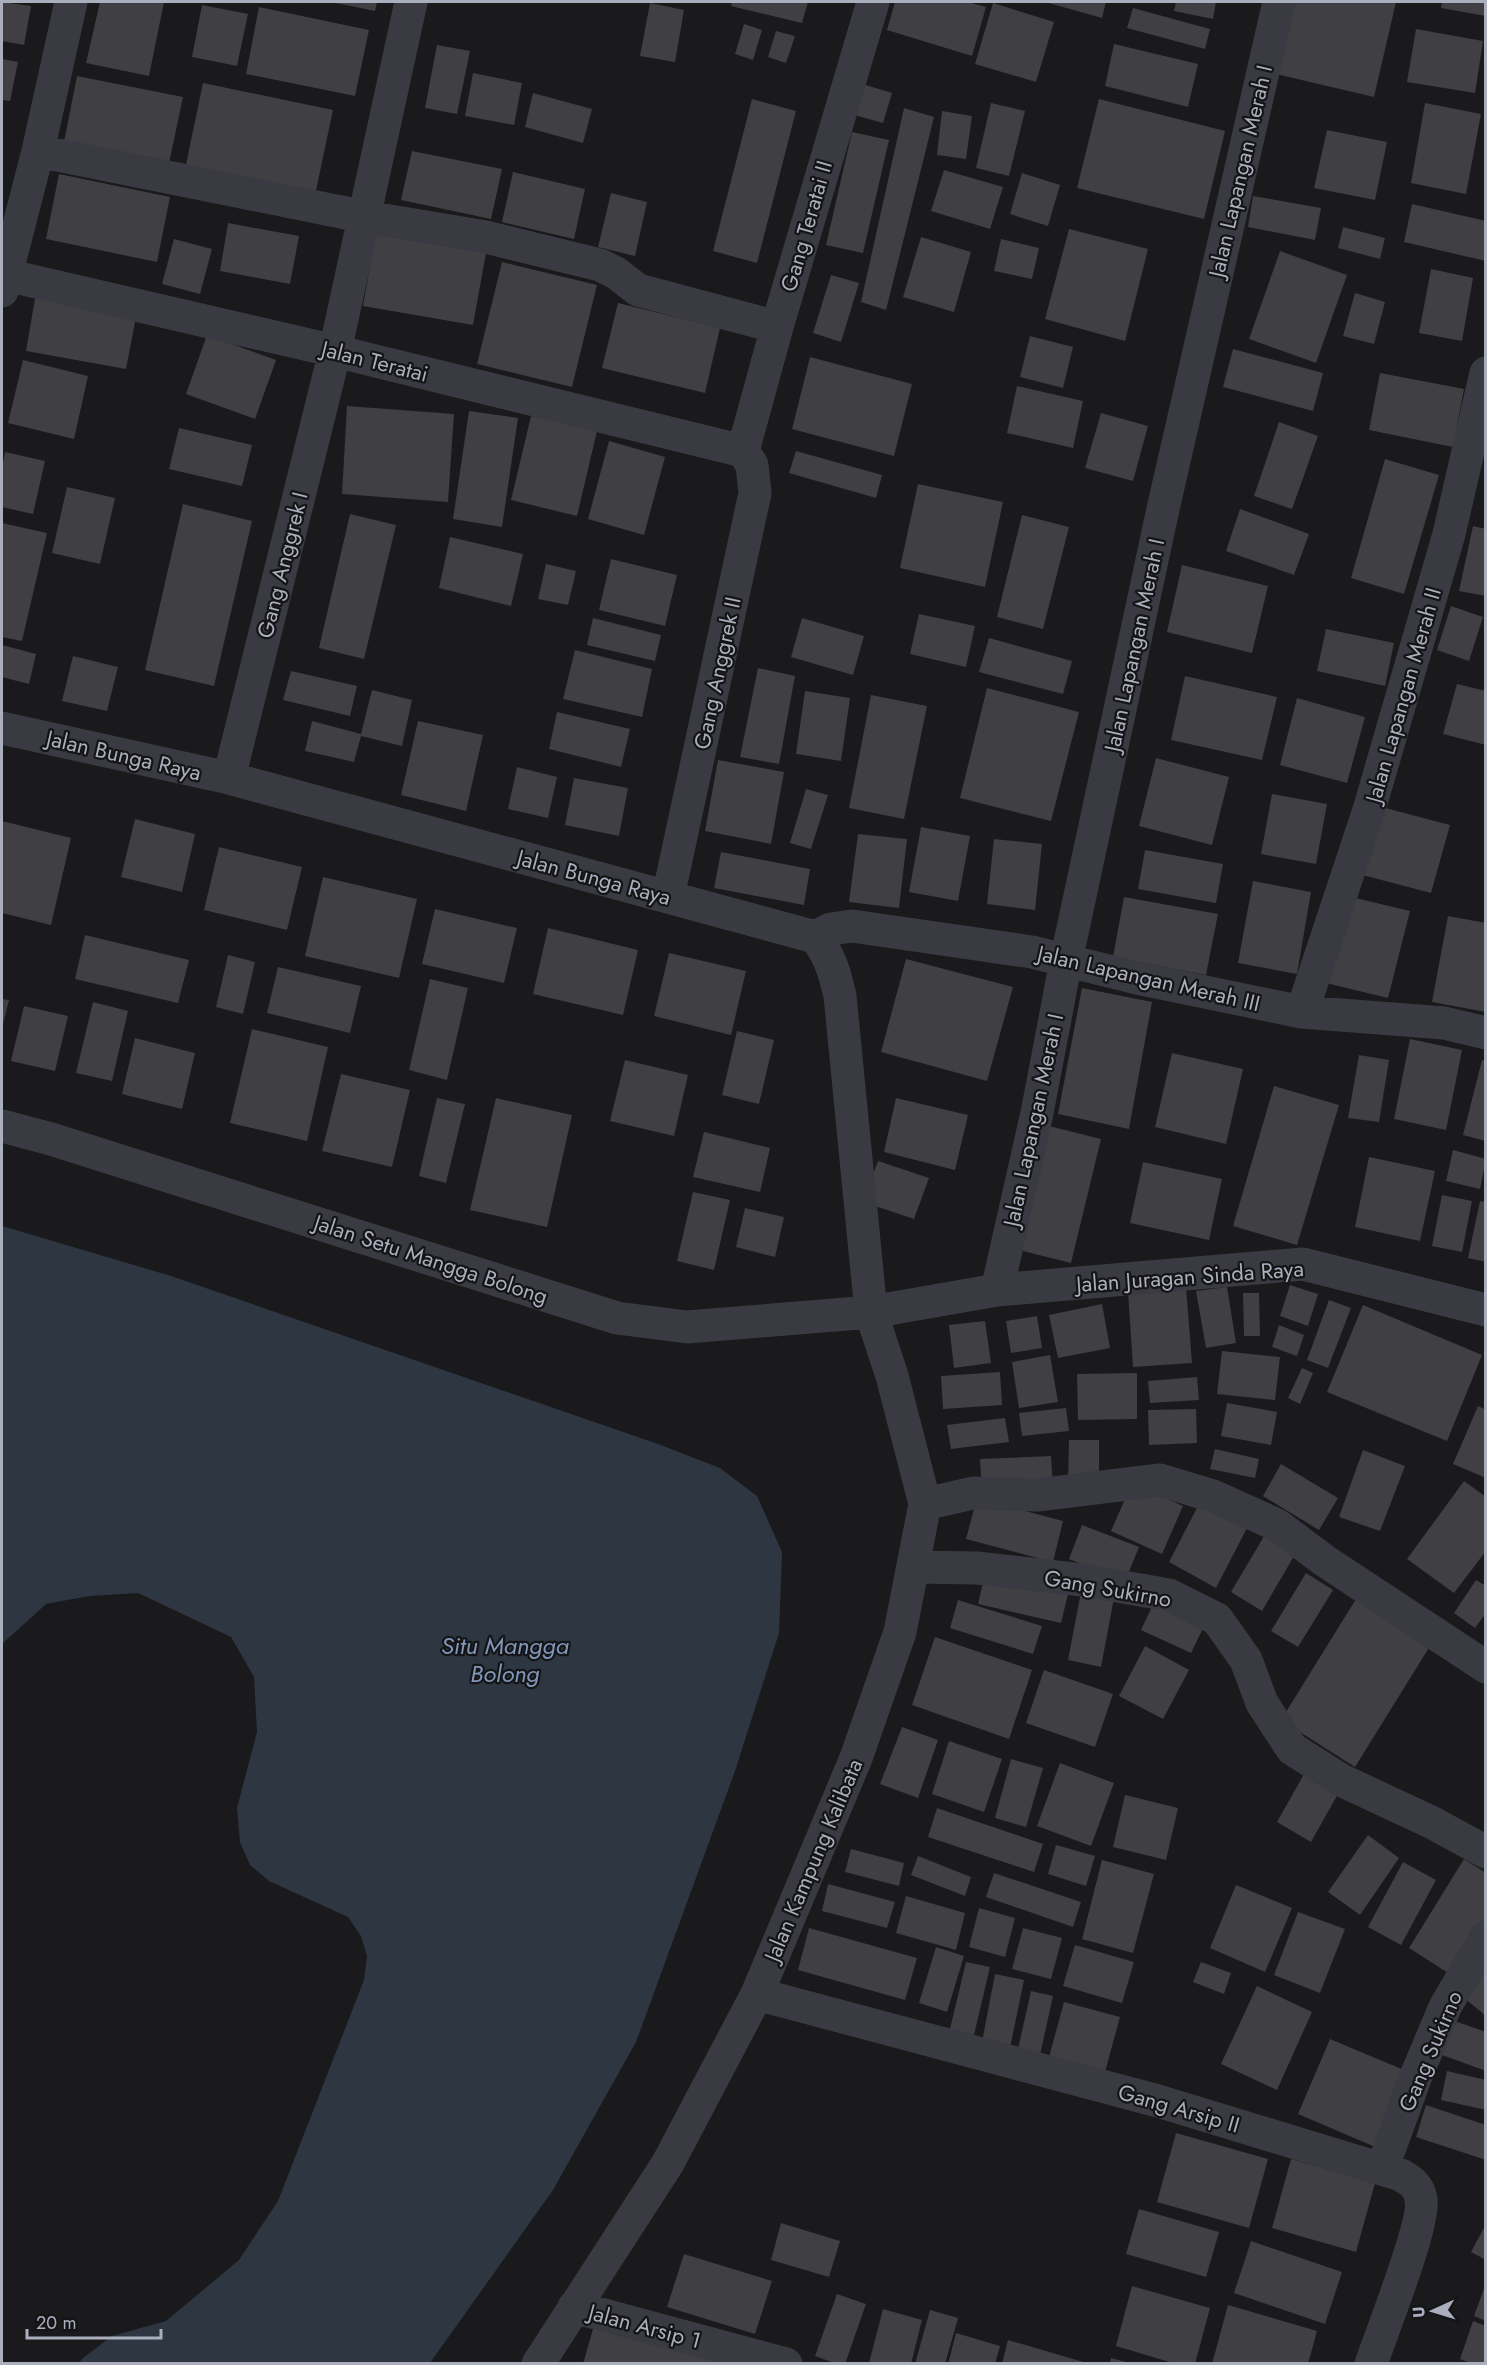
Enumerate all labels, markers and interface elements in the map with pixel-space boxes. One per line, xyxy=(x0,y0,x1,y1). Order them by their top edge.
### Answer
street label: Jalan Lapangan Merah I xyxy=(1199,62,1280,283)
street label: Gang Teratai II xyxy=(772,157,840,295)
street label: Jalan Teratai xyxy=(315,332,432,390)
street label: Gang Anggrek I xyxy=(248,489,316,641)
street label: Jalan Lapangan Merah I xyxy=(1095,536,1172,757)
street label: Jalan Lapangan Merah II xyxy=(1356,584,1449,809)
street label: Gang Anggrek II xyxy=(685,594,749,752)
street label: Jalan Bunga Raya xyxy=(41,721,204,788)
street label: Jalan Bunga Raya xyxy=(511,840,674,913)
street label: Jalan Lapangan Merah III xyxy=(1032,936,1264,1019)
street label: Jalan Lapangan Merah I xyxy=(994,1011,1071,1232)
street label: Jalan Setu Mangga Bolong xyxy=(307,1205,552,1312)
street label: Jalan Juragan Sinda Raya xyxy=(1072,1252,1305,1300)
street label: Gang Sukirno xyxy=(1042,1561,1174,1615)
water label: Situ Mangga Bolong xyxy=(441,1628,569,1691)
street label: Jalan Kampung Kalibata xyxy=(755,1754,870,1969)
street label: Gang Sukirno xyxy=(1390,1986,1470,2116)
street label: Gang Arsip II xyxy=(1115,2075,1243,2141)
north arrow xyxy=(1403,2281,1463,2341)
street label: Jalan Arsip 1 xyxy=(582,2295,705,2356)
scale bar xyxy=(27,2302,160,2340)
text: U xyxy=(1407,2306,1430,2318)
text: 20 m xyxy=(36,2310,76,2336)

